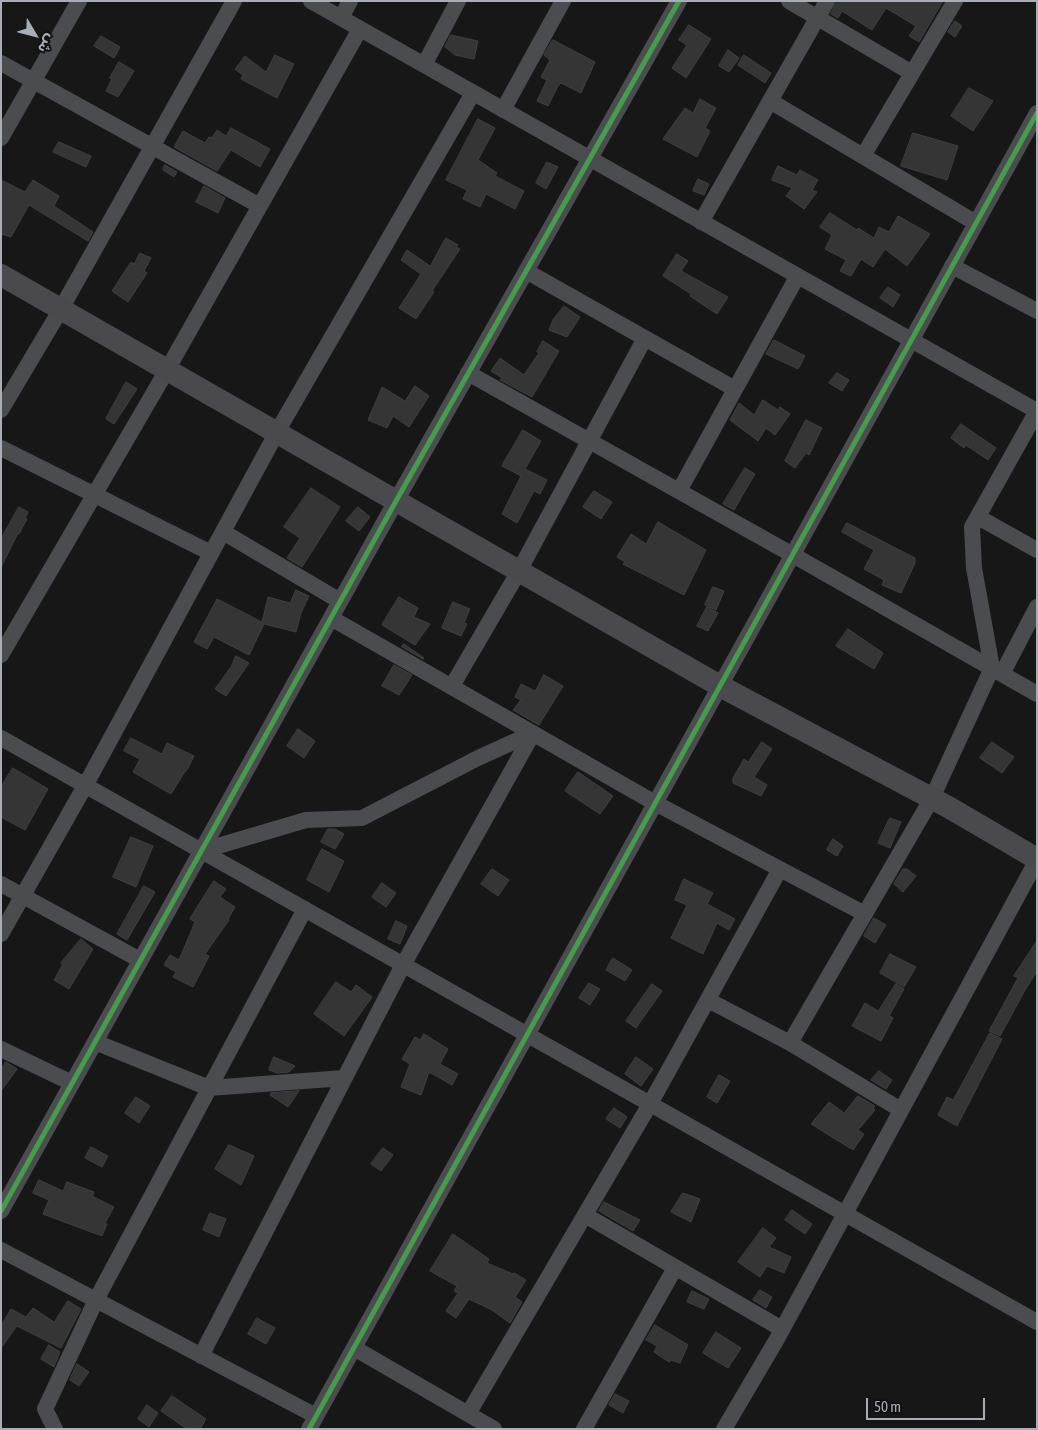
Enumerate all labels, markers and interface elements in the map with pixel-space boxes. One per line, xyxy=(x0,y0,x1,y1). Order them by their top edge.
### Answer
north arrow xyxy=(10,10,60,60)
text: ش xyxy=(35,32,59,57)
scale bar xyxy=(868,1388,987,1420)
text: 50 m xyxy=(874,1398,901,1415)

